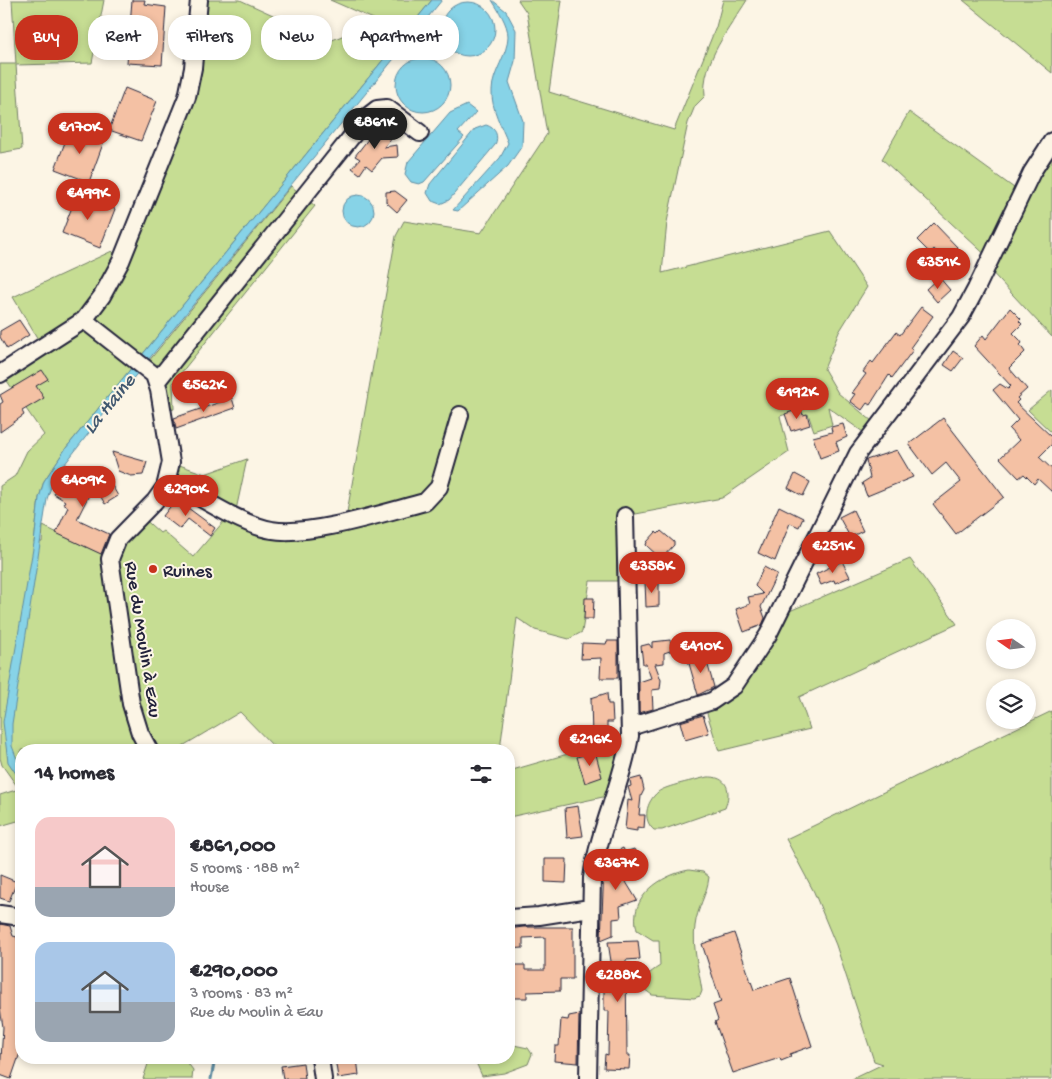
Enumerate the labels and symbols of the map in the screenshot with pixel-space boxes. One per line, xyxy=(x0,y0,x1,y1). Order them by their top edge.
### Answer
pin: €861K xyxy=(340,108,410,150)
pin: €170K xyxy=(45,112,115,155)
pin: €499K xyxy=(53,178,123,221)
pin: €351K xyxy=(903,248,973,290)
water label: La Haine xyxy=(80,370,142,440)
pin: €562K xyxy=(169,370,239,413)
pin: €192K xyxy=(762,378,832,420)
pin: €409K xyxy=(48,466,118,508)
pin: €290K xyxy=(151,474,221,517)
pin: €251K xyxy=(798,532,868,574)
pin: €358K xyxy=(617,552,687,594)
street label: Rue du Moulin à Eau xyxy=(118,560,165,719)
place label: Ruines xyxy=(163,561,213,584)
marker: Ruines xyxy=(147,563,159,575)
north arrow xyxy=(986,619,1036,669)
pin: €410K xyxy=(666,632,736,674)
pin: €216K xyxy=(555,724,625,767)
pin: €367K xyxy=(581,848,651,891)
pin: €288K xyxy=(583,960,653,1003)

